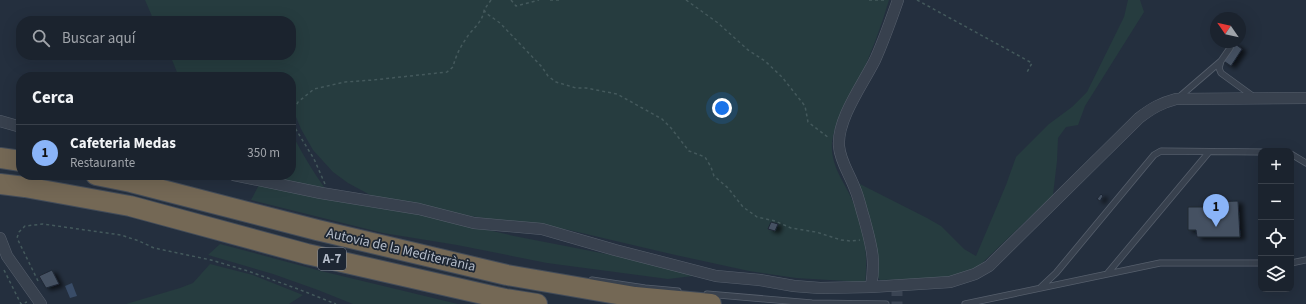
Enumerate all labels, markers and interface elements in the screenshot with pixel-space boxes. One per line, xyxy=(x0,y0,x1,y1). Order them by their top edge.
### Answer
north arrow xyxy=(1210,12,1246,48)
search box xyxy=(16,16,296,60)
icon: search xyxy=(30,27,52,49)
text: Buscar aquí xyxy=(62,28,135,49)
text: Cerca xyxy=(32,86,74,110)
your location xyxy=(712,98,732,118)
text: Cafeteria Medas xyxy=(70,133,176,154)
text: 1 xyxy=(42,144,48,162)
text: 350 m xyxy=(247,144,280,162)
map controls xyxy=(1258,148,1294,292)
button: + xyxy=(1258,148,1294,184)
text: Restaurante xyxy=(70,154,135,172)
button: − xyxy=(1258,184,1294,220)
pin: 1 xyxy=(1203,194,1229,227)
button: locate xyxy=(1258,220,1294,256)
street label: Autovia de la Mediterrània xyxy=(325,223,477,277)
road number: A-7 xyxy=(318,248,346,270)
button: layers xyxy=(1258,256,1294,292)

